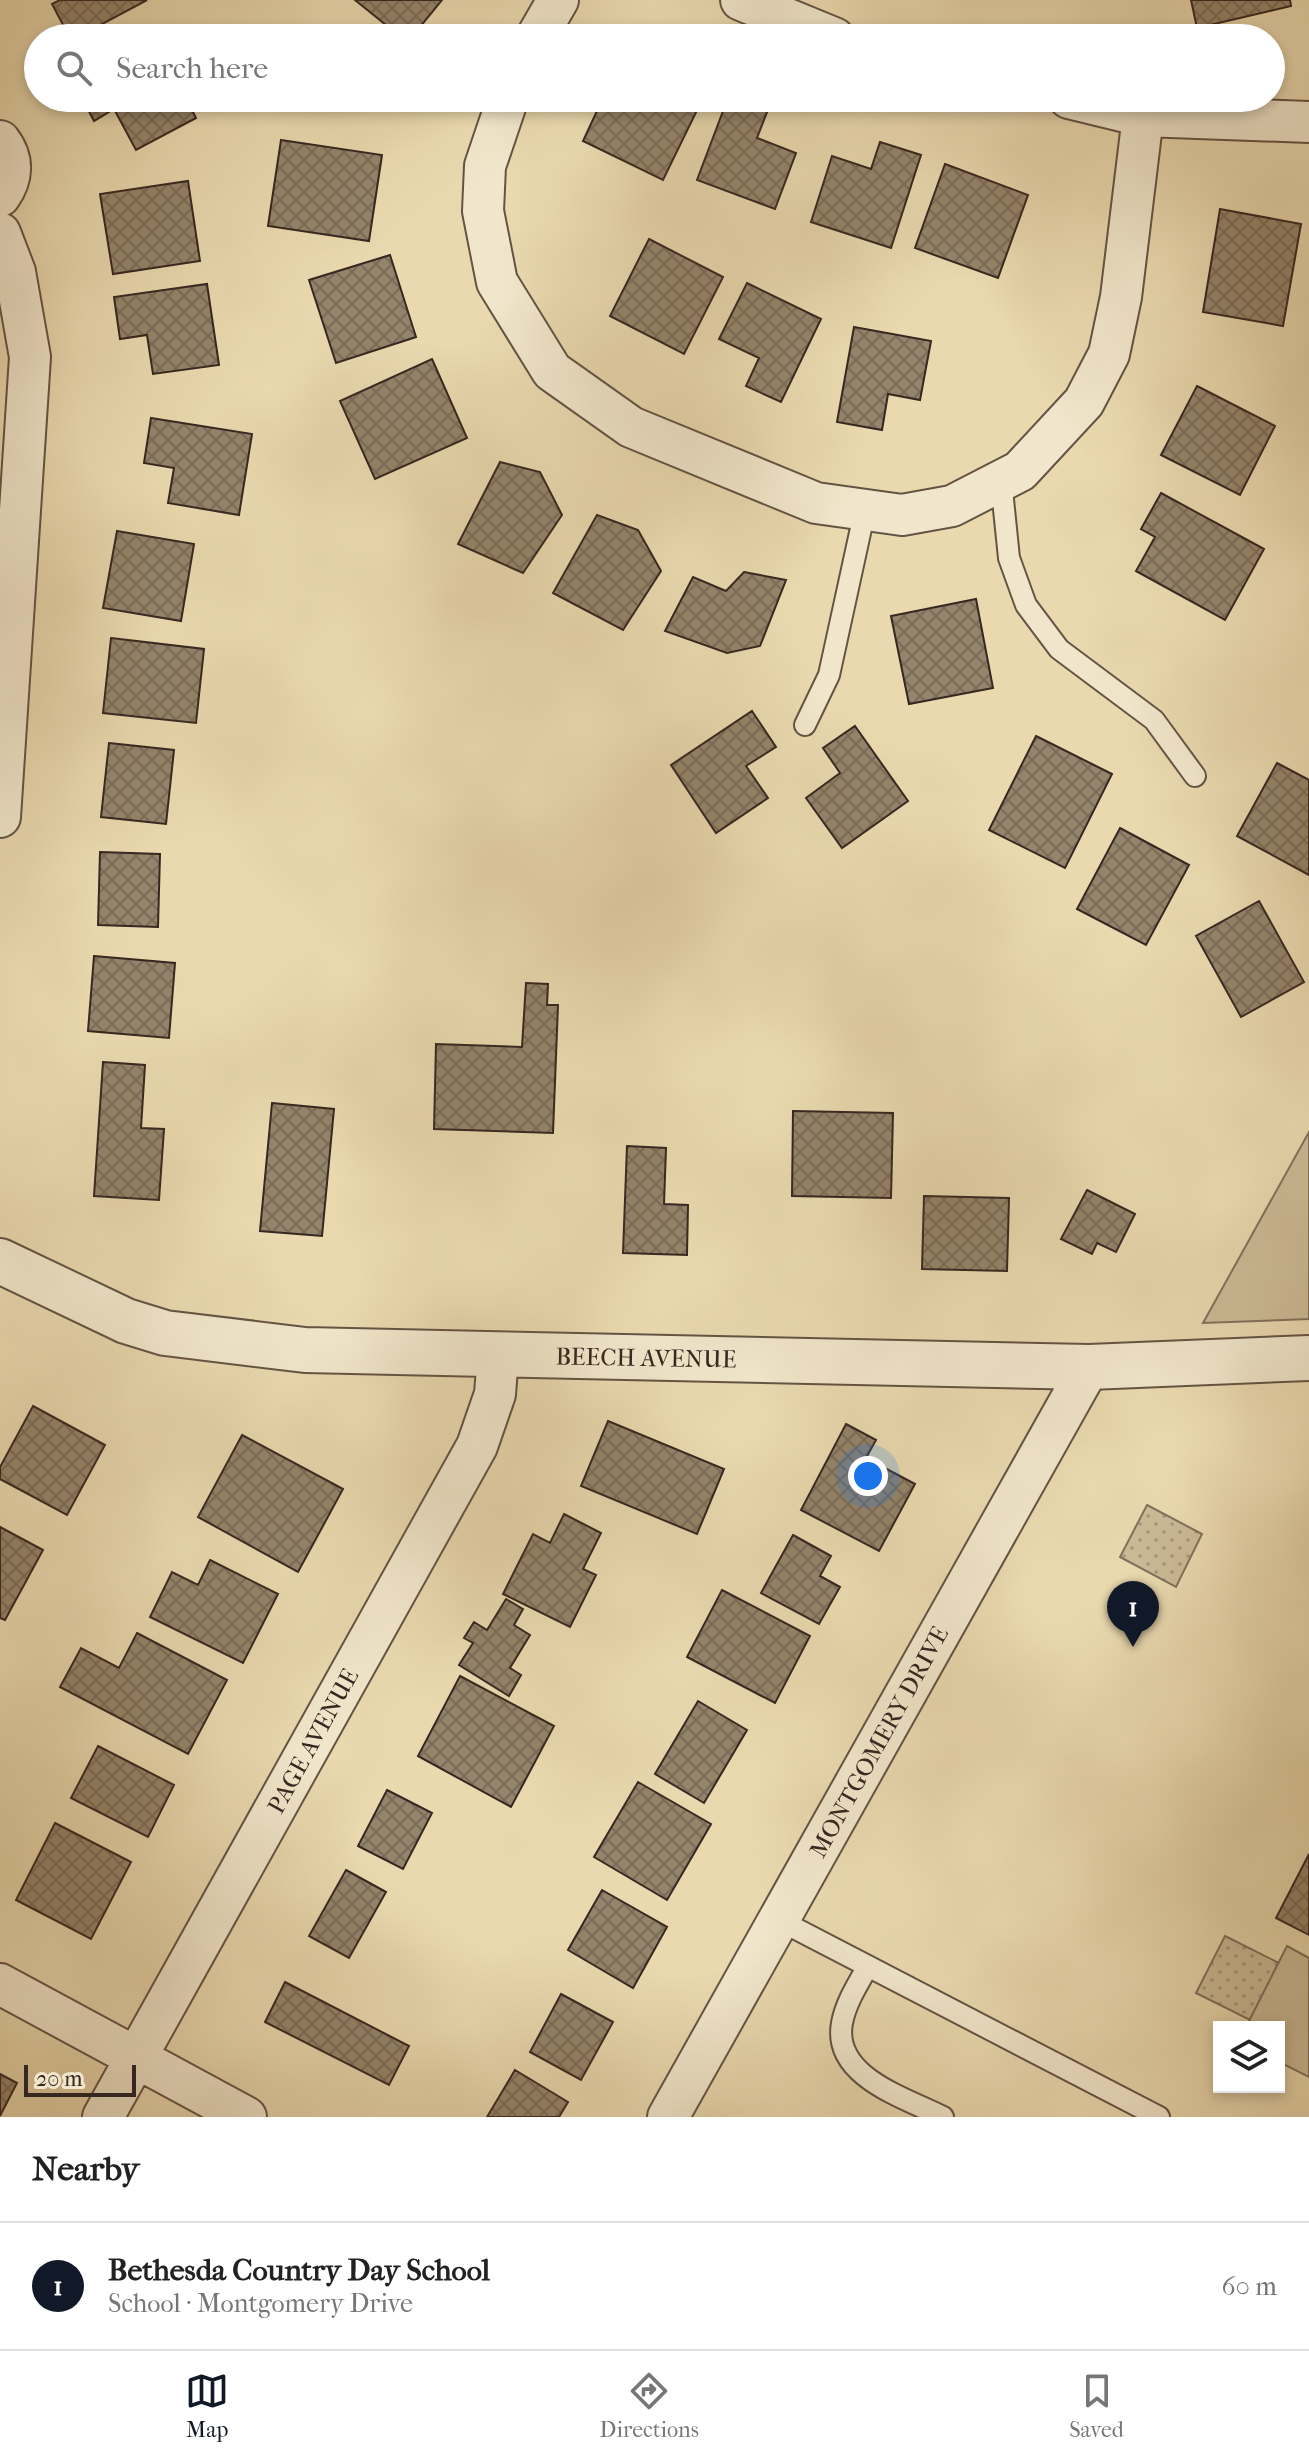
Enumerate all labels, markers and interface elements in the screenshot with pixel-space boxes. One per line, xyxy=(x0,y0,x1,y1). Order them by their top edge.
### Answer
search box xyxy=(24,24,1285,112)
icon: search xyxy=(52,46,96,90)
text: Search here xyxy=(116,51,268,86)
street label: BEECH AVENUE xyxy=(555,1342,737,1374)
your location xyxy=(848,1456,888,1496)
pin: 1 xyxy=(1107,1581,1159,1647)
street label: MONTGOMERY DRIVE xyxy=(804,1622,954,1862)
street label: PAGE AVENUE xyxy=(262,1664,364,1818)
map controls xyxy=(1213,2021,1285,2093)
button: layers xyxy=(1213,2021,1285,2093)
scale bar xyxy=(24,2061,136,2097)
text: 20 m xyxy=(36,2066,82,2092)
text: Nearby xyxy=(32,2149,139,2189)
text: Bethesda Country Day School xyxy=(108,2253,490,2288)
text: 1 xyxy=(53,2271,63,2302)
text: 60 m xyxy=(1221,2271,1277,2302)
text: School · Montgomery Drive xyxy=(108,2288,413,2319)
tab: Map xyxy=(185,2369,229,2443)
tab: Directions xyxy=(600,2369,699,2443)
tab: Saved xyxy=(1069,2369,1124,2443)

